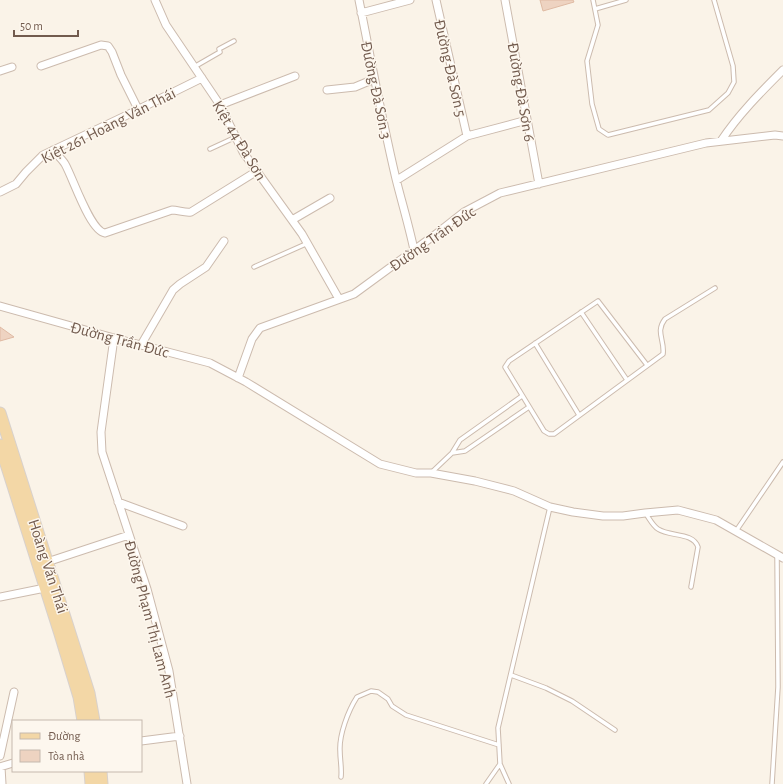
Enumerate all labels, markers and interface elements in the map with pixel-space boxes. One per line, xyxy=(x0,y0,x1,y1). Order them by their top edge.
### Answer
scale bar xyxy=(14,12,78,38)
street label: Đường Đà Sơn 5 xyxy=(431,18,469,119)
text: 50 m xyxy=(20,20,43,32)
street label: Đường Đà Sơn 3 xyxy=(358,40,394,141)
street label: Đường Đà Sơn 6 xyxy=(504,41,538,143)
street label: Kiệt 261 Hoàng Văn Thái xyxy=(39,85,178,167)
street label: Kiệt 44 Đà Sơn xyxy=(209,98,269,183)
street label: Đường Trần Đức xyxy=(387,203,479,274)
street label: Đường Trần Đức xyxy=(69,319,171,361)
street label: Hoàng Văn Thái xyxy=(25,517,71,615)
street label: Đường Phạm Thị Lam Anh xyxy=(121,539,179,700)
legend xyxy=(12,720,142,772)
text: Đường xyxy=(48,730,81,742)
text: Tòa nhà xyxy=(48,750,85,762)

